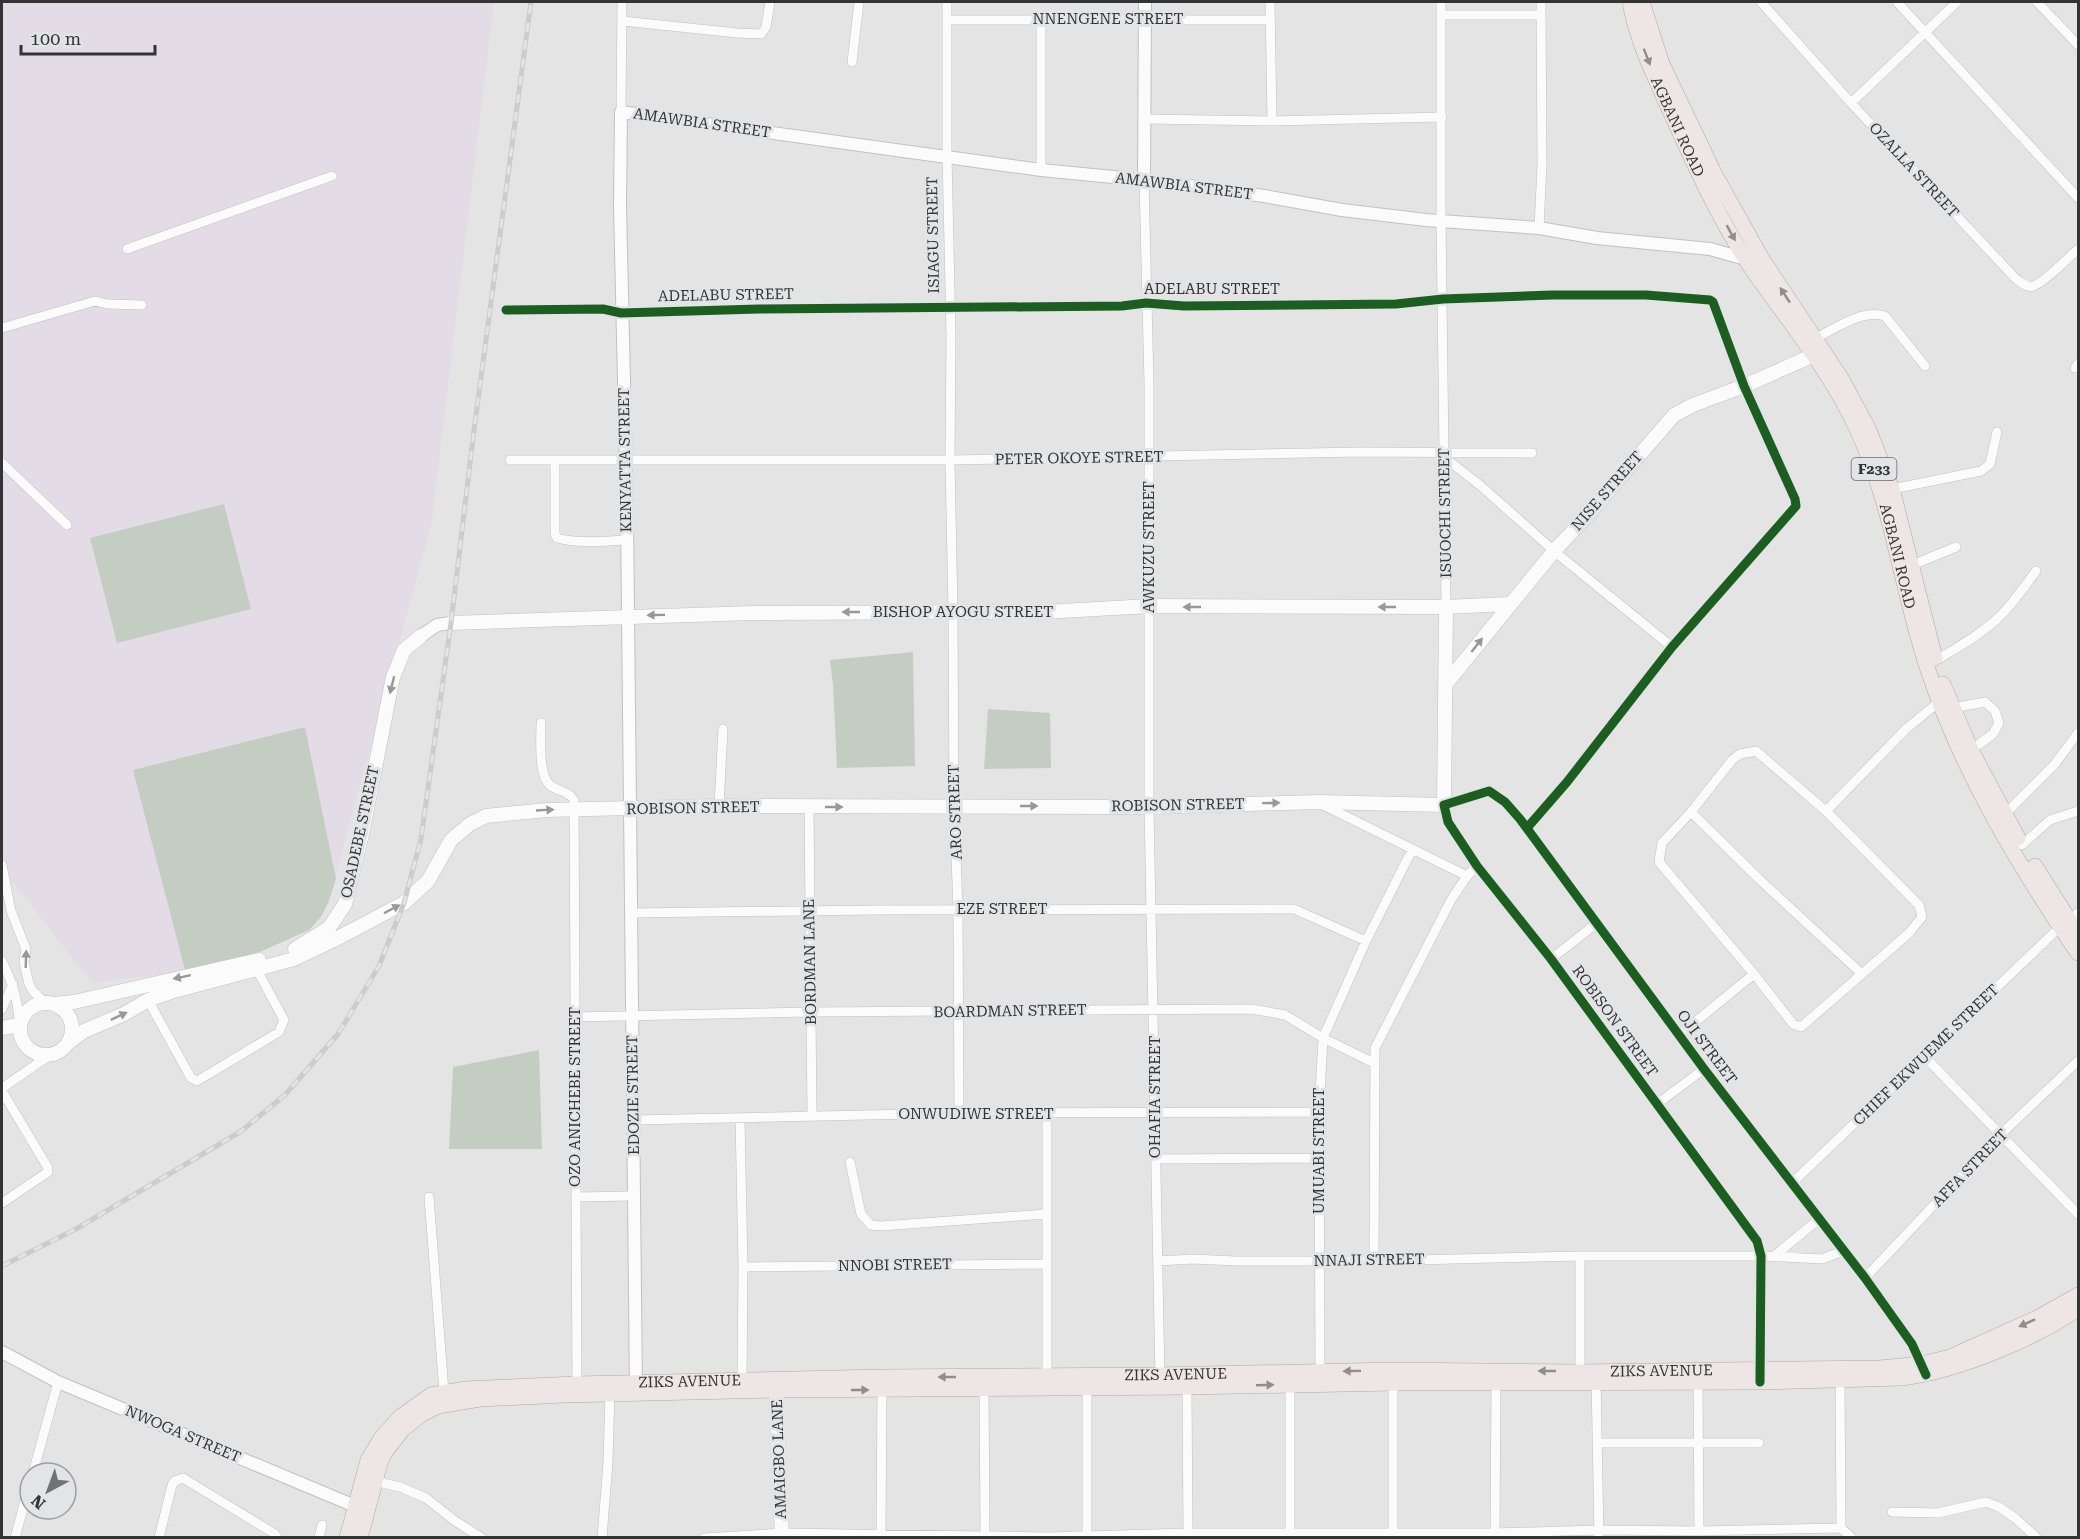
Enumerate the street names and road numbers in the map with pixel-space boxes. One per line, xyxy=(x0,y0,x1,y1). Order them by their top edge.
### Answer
street label: NNENGENE STREET xyxy=(1033,10,1183,28)
street label: AGBANI ROAD xyxy=(1647,74,1708,180)
street label: AMAWBIA STREET xyxy=(632,104,772,142)
street label: OZALLA STREET xyxy=(1865,119,1963,221)
street label: AMAWBIA STREET xyxy=(1114,169,1254,203)
street label: ISIAGU STREET xyxy=(923,176,943,294)
street label: ADELABU STREET xyxy=(1144,280,1280,298)
street label: ADELABU STREET xyxy=(658,285,794,305)
street label: KENYATTA STREET xyxy=(615,388,635,532)
street label: PETER OKOYE STREET xyxy=(994,448,1164,468)
street label: ISUOCHI STREET xyxy=(1435,448,1455,578)
street label: NISE STREET xyxy=(1568,448,1646,534)
road number: F233 xyxy=(1852,458,1896,480)
street label: AWKUZU STREET xyxy=(1140,481,1158,613)
street label: AGBANI ROAD xyxy=(1876,501,1919,611)
street label: BISHOP AYOGU STREET xyxy=(873,603,1053,621)
street label: OSADEBE STREET xyxy=(337,764,383,900)
street label: ARO STREET xyxy=(944,764,966,860)
street label: ROBISON STREET xyxy=(1111,795,1245,815)
street label: ROBISON STREET xyxy=(626,798,760,818)
street label: BORDMAN LANE xyxy=(800,899,820,1025)
street label: EZE STREET xyxy=(957,900,1047,918)
street label: ROBISON STREET xyxy=(1568,962,1662,1080)
street label: CHIEF EKWUEME STREET xyxy=(1850,981,2002,1129)
street label: BOARDMAN STREET xyxy=(933,1001,1087,1021)
street label: OJI STREET xyxy=(1673,1006,1741,1088)
street label: OZO ANICHEBE STREET xyxy=(566,1007,584,1187)
street label: EDOZIE STREET xyxy=(623,1035,643,1155)
street label: OHAFIA STREET xyxy=(1146,1036,1164,1158)
street label: UMUABI STREET xyxy=(1310,1088,1328,1214)
street label: ONWUDIWE STREET xyxy=(898,1105,1054,1123)
street label: AFFA STREET xyxy=(1928,1125,2012,1211)
street label: NNAJI STREET xyxy=(1313,1250,1425,1270)
street label: NNOBI STREET xyxy=(838,1255,952,1275)
street label: ZIKS AVENUE xyxy=(1610,1361,1713,1381)
street label: ZIKS AVENUE xyxy=(1124,1365,1227,1384)
street label: ZIKS AVENUE xyxy=(638,1371,741,1392)
street label: AMAIGBO LANE xyxy=(768,1399,790,1519)
street label: NWOGA STREET xyxy=(123,1402,243,1466)

